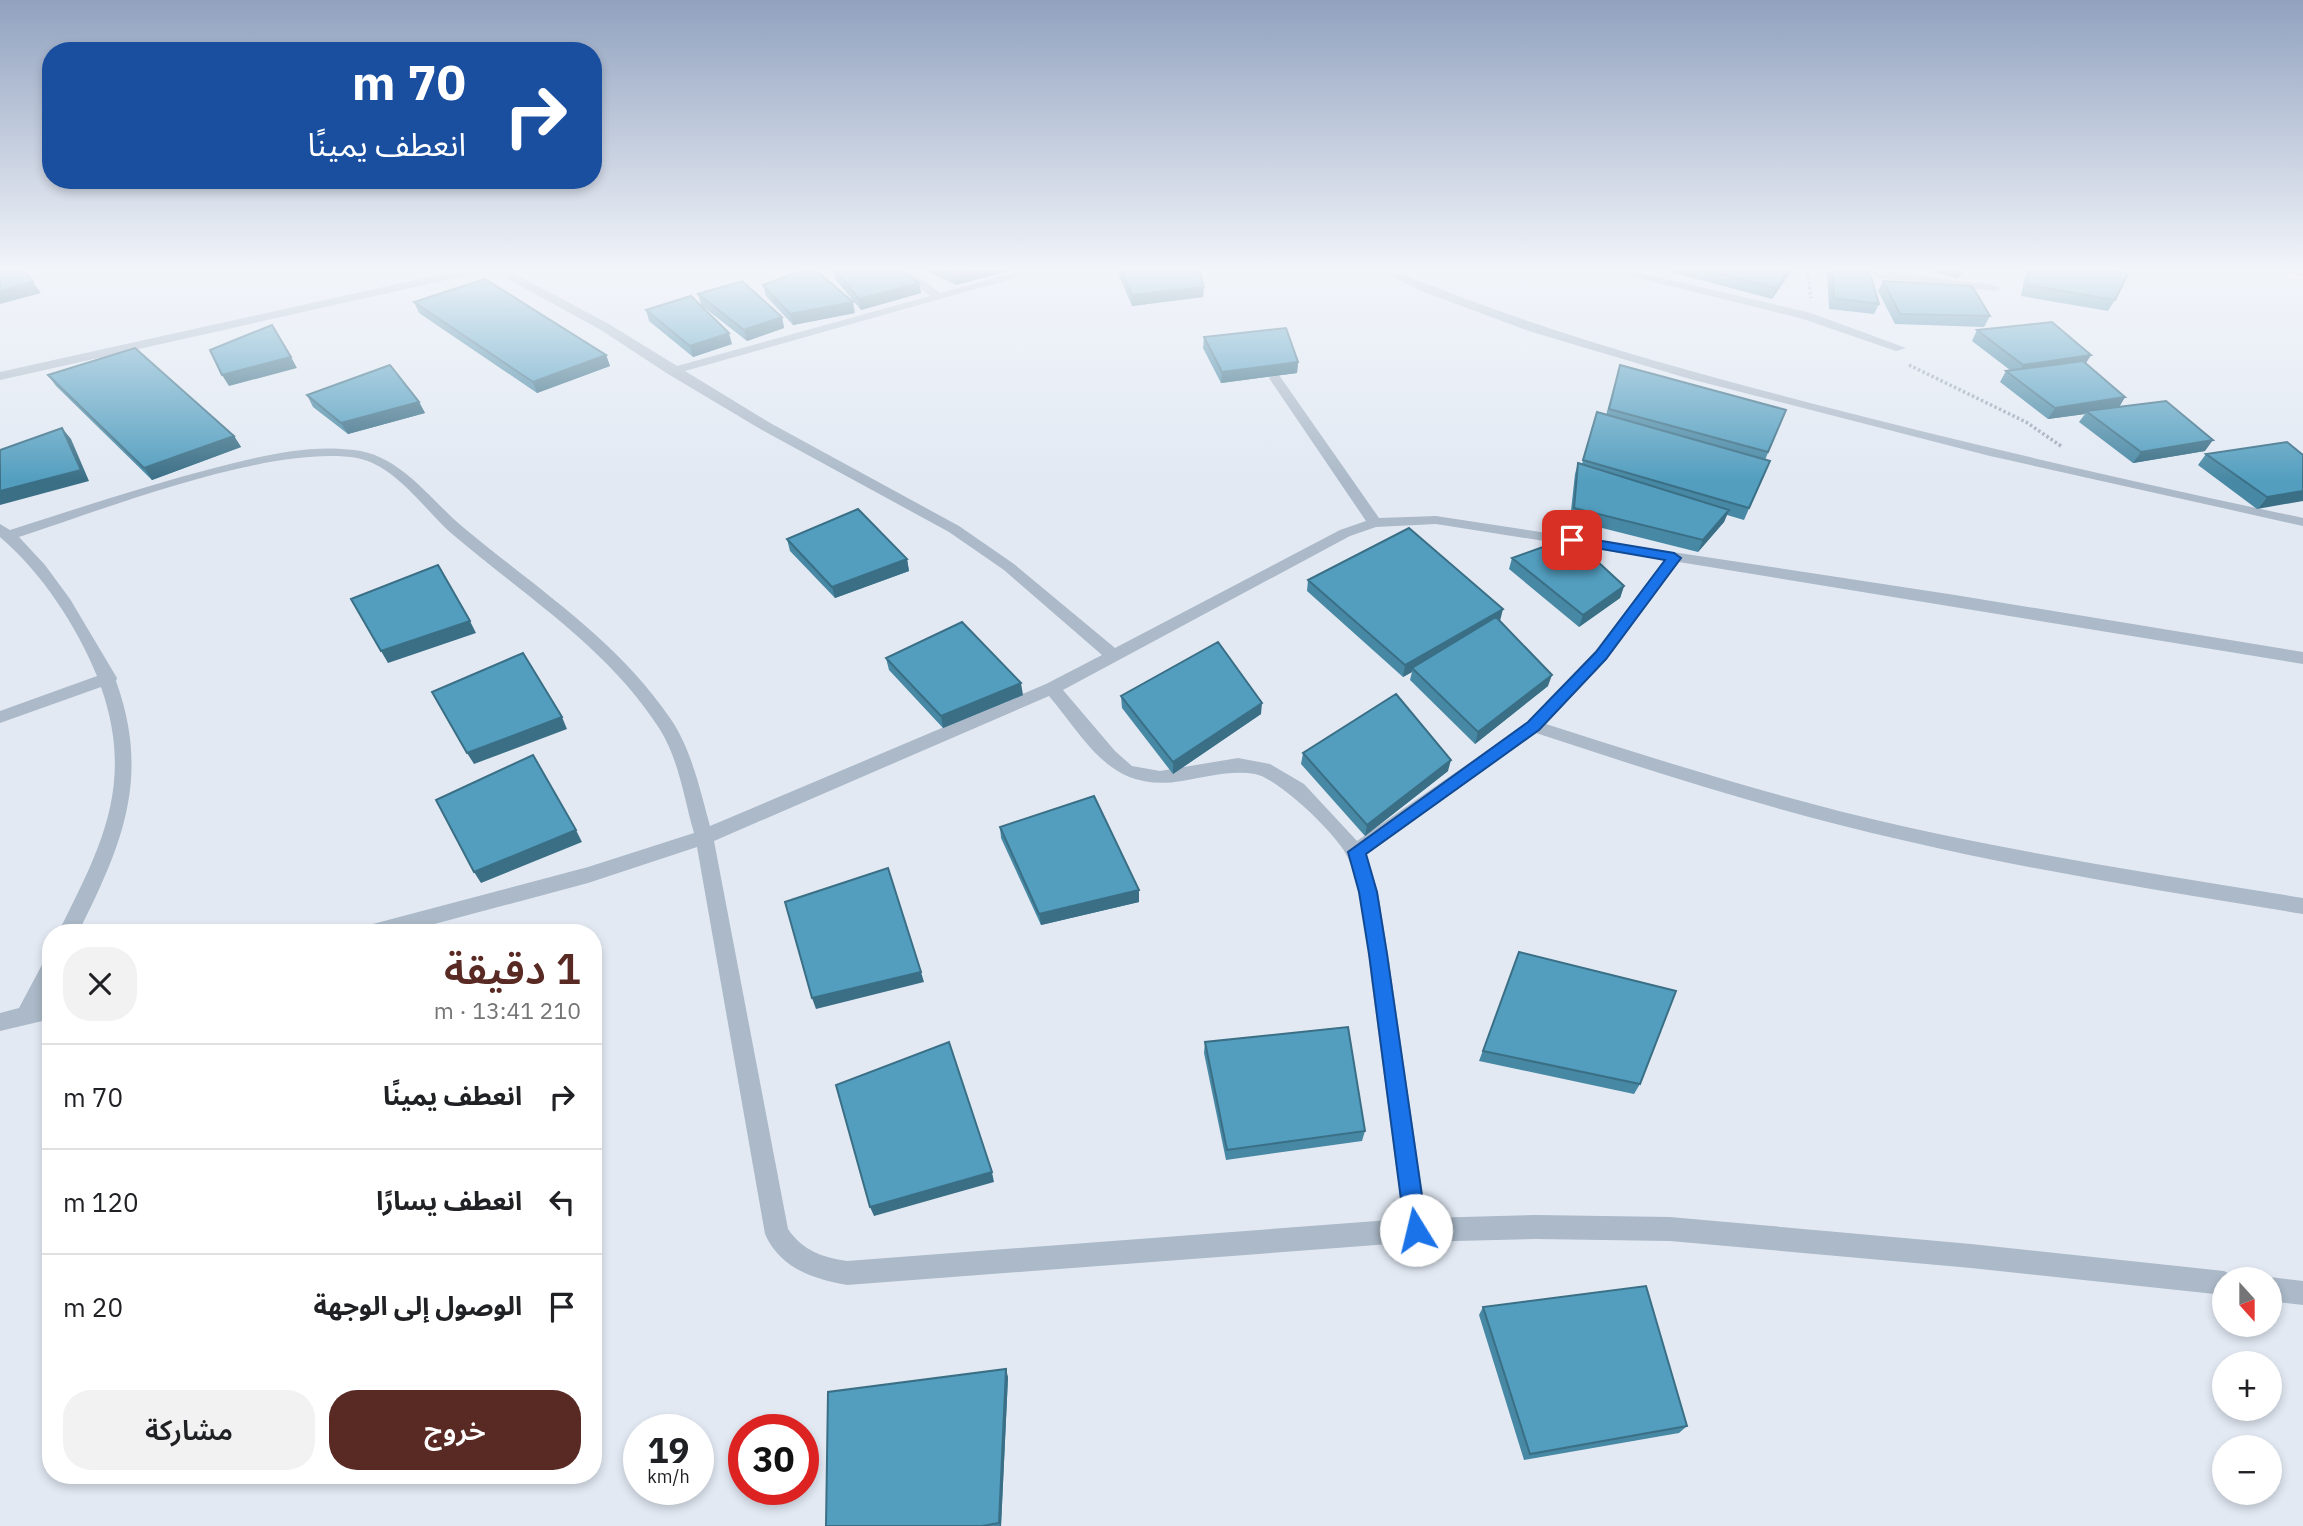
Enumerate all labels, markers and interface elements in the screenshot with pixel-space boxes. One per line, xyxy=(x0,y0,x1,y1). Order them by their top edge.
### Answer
text: 70 m xyxy=(352,50,466,113)
icon: right xyxy=(490,70,581,161)
text: انعطف يمينًا xyxy=(307,123,466,165)
pin xyxy=(1542,510,1602,570)
icon: arrive xyxy=(1553,521,1591,559)
text: 1 دقيقة xyxy=(444,941,581,996)
button: close xyxy=(63,947,137,1021)
text: 210 m · 13:41 xyxy=(434,995,581,1025)
text: انعطف يمينًا xyxy=(383,1078,522,1112)
icon: right xyxy=(543,1078,581,1116)
text: 70 m xyxy=(63,1080,123,1114)
text: انعطف يسارًا xyxy=(376,1183,522,1217)
icon: left xyxy=(543,1183,581,1221)
text: 120 m xyxy=(63,1185,139,1219)
position arrow xyxy=(1379,1193,1453,1267)
north arrow xyxy=(2212,1267,2282,1337)
map controls xyxy=(2212,1267,2282,1505)
text: الوصول إلى الوجهة xyxy=(313,1288,522,1322)
icon: arrive xyxy=(543,1288,581,1326)
text: 20 m xyxy=(63,1290,123,1324)
button: + xyxy=(2212,1351,2282,1421)
button: مشاركة xyxy=(63,1390,315,1470)
button: خروج xyxy=(329,1390,581,1470)
speed limit sign: 30 xyxy=(728,1414,819,1505)
text: 19 xyxy=(647,1427,690,1473)
button: − xyxy=(2212,1435,2282,1505)
text: km/h xyxy=(647,1465,690,1488)

